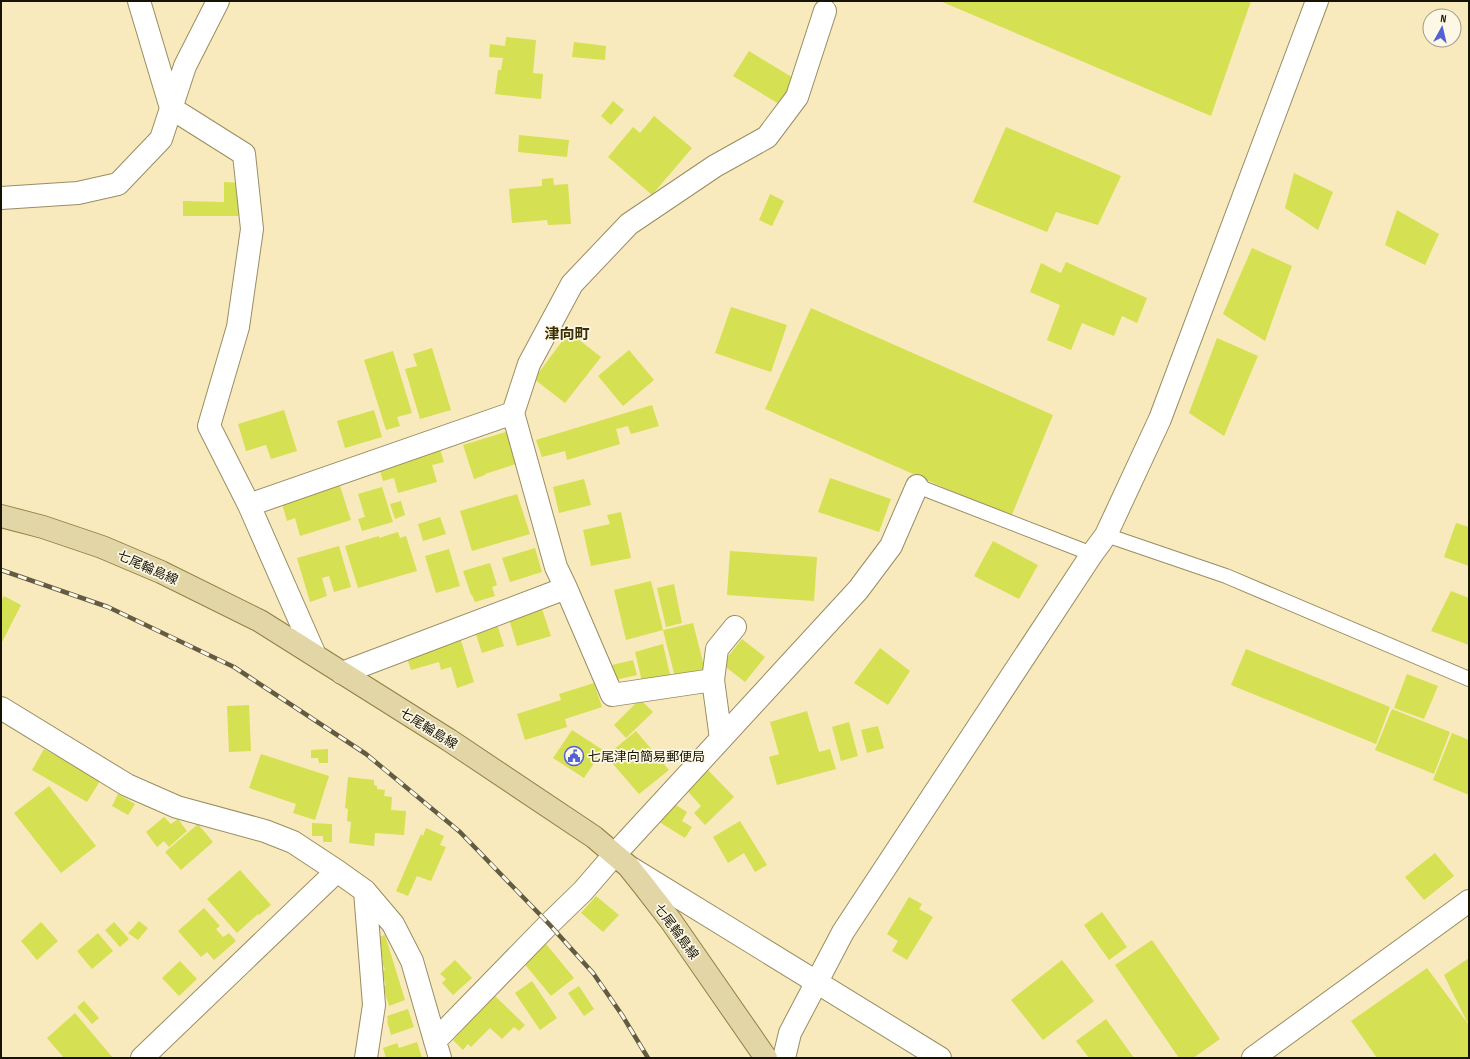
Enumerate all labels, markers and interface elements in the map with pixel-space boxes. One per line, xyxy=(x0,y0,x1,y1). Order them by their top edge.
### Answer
north arrow xyxy=(1422,8,1462,48)
text: N xyxy=(1440,12,1447,25)
district label: 津向町 xyxy=(544,325,590,344)
street label: 七尾輪島線 xyxy=(115,547,181,588)
street label: 七尾輪島線 xyxy=(397,705,460,753)
public building icon: 七尾津向簡易郵便局 xyxy=(563,745,585,767)
place label: 七尾津向簡易郵便局 xyxy=(588,749,705,765)
street label: 七尾輪島線 xyxy=(651,901,702,963)

